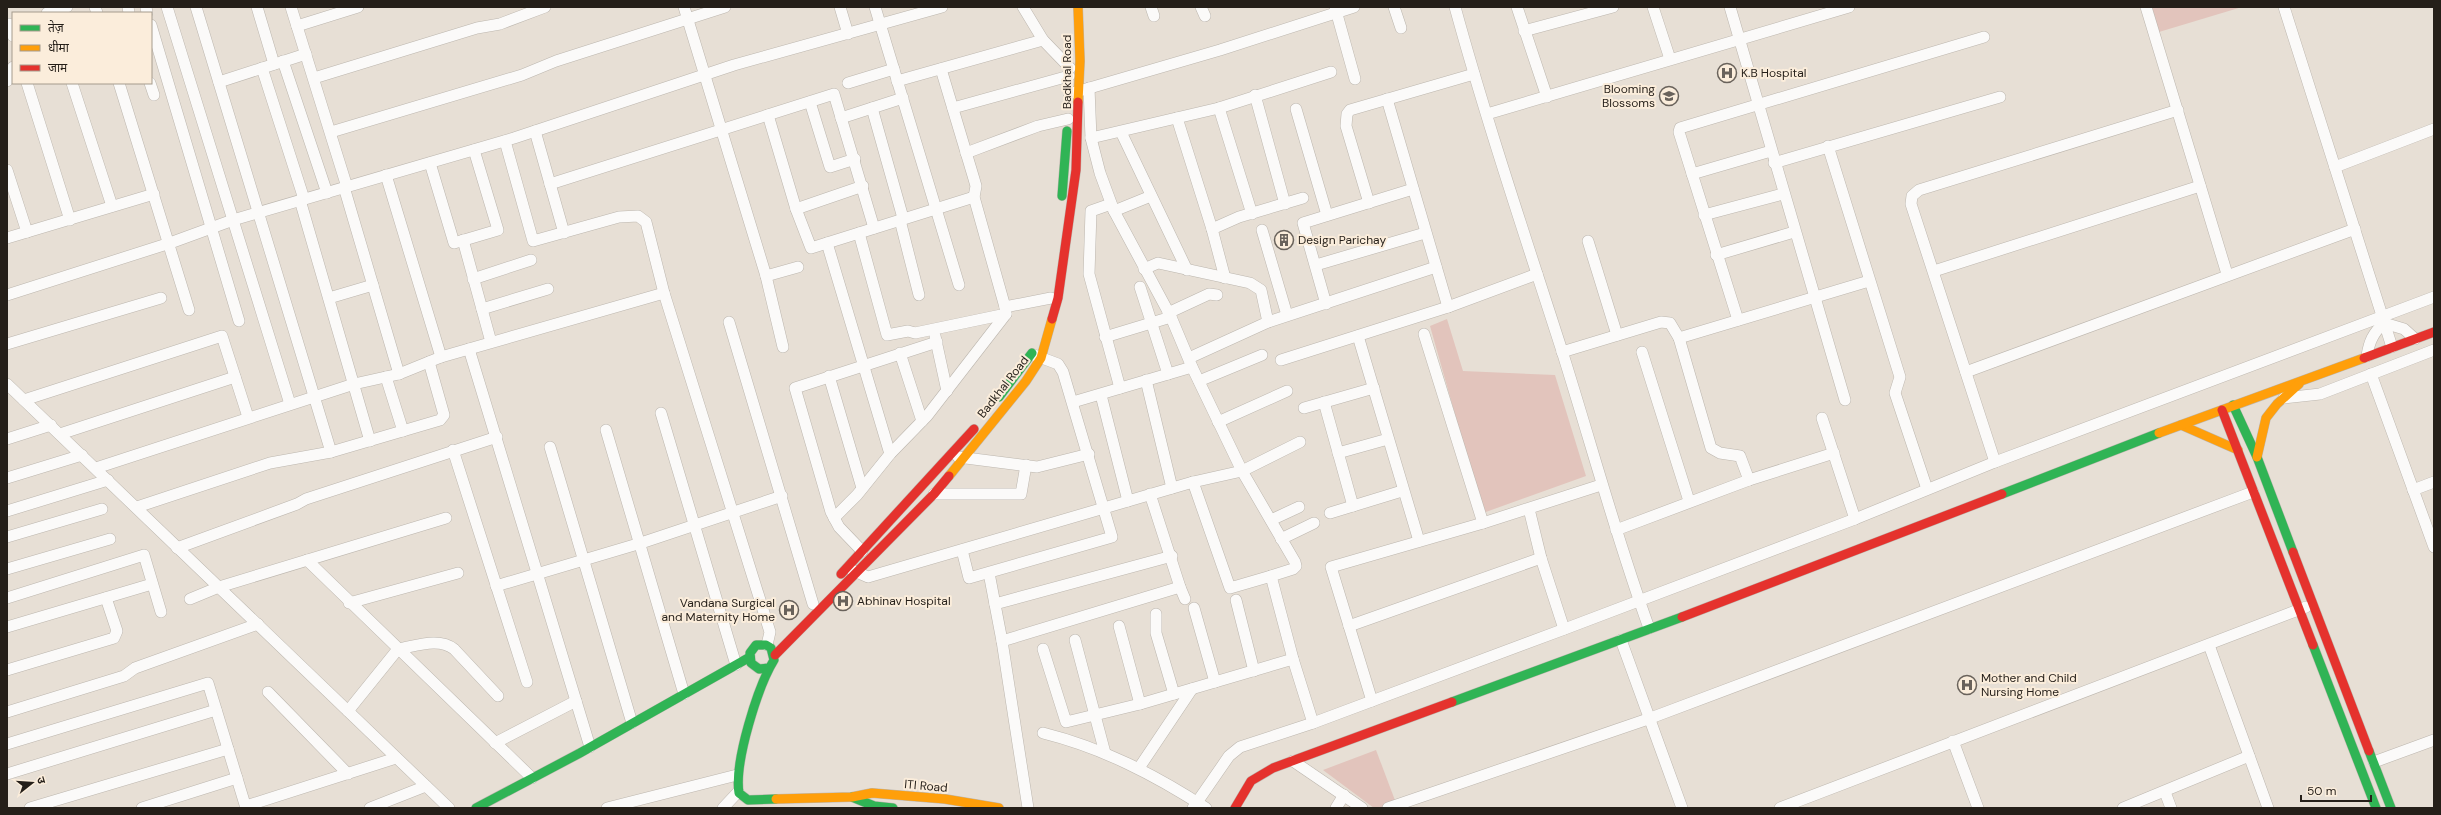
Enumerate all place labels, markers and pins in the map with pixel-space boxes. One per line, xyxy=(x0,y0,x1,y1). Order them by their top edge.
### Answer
hospital icon: K.B Hospital xyxy=(1716,62,1738,84)
place label: K.B Hospital xyxy=(1741,65,1806,81)
place label: Blooming Blossoms xyxy=(1602,81,1655,111)
school or university icon: Blooming Blossoms xyxy=(1658,85,1680,107)
building icon: Design Parichay xyxy=(1273,229,1295,251)
place label: Design Parichay xyxy=(1298,232,1386,248)
hospital icon: Abhinav Hospital xyxy=(832,590,854,612)
place label: Abhinav Hospital xyxy=(857,593,951,609)
place label: Vandana Surgical and Maternity Home xyxy=(661,595,775,625)
hospital icon: Vandana Surgical and Maternity Home xyxy=(778,599,800,621)
place label: Mother and Child Nursing Home xyxy=(1981,670,2077,700)
hospital icon: Mother and Child Nursing Home xyxy=(1956,674,1978,696)

